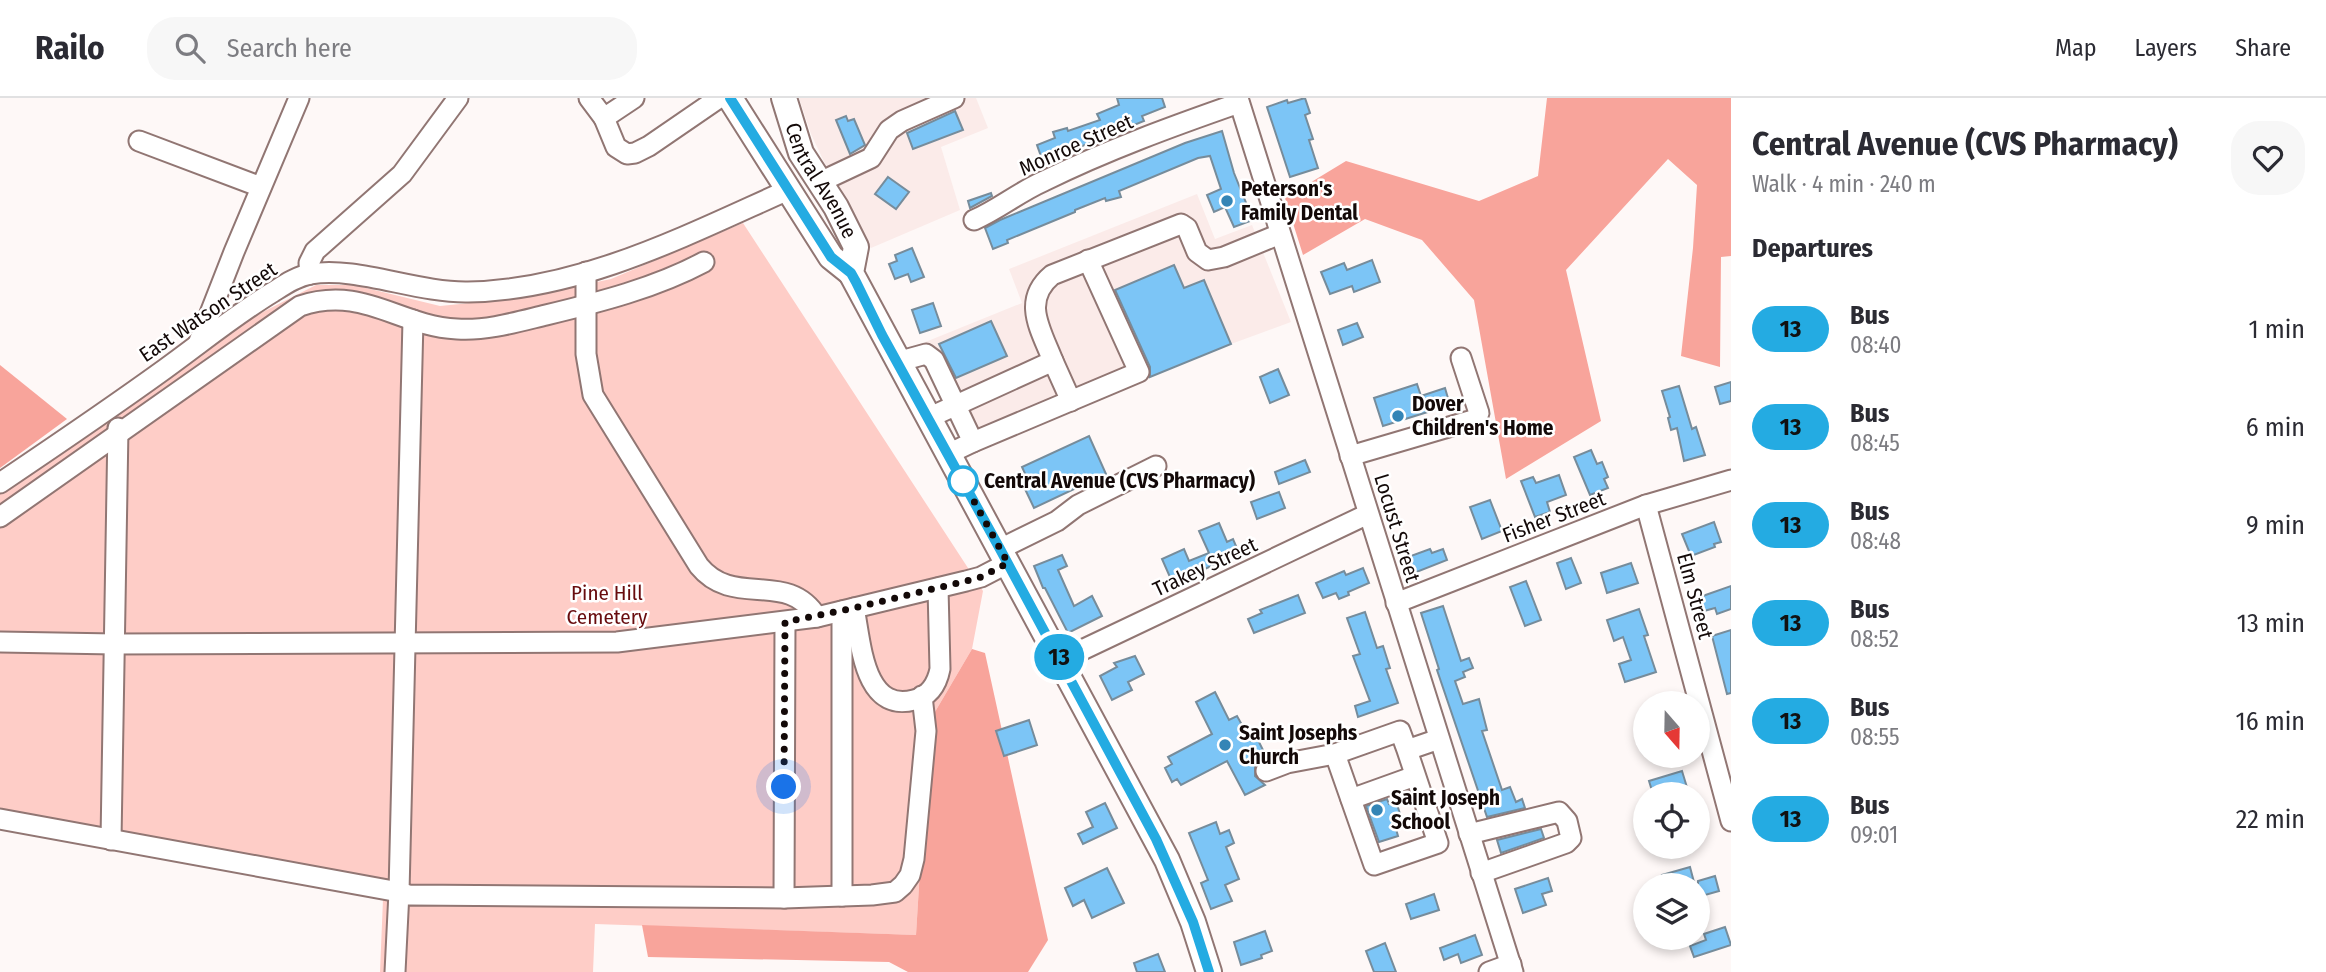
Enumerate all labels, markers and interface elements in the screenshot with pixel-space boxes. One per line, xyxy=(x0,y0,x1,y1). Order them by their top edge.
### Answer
search box xyxy=(147,17,637,80)
text: Railo xyxy=(35,28,105,68)
icon: search xyxy=(171,29,209,67)
text: Search here xyxy=(227,33,352,64)
text: Map xyxy=(2055,34,2097,62)
text: Layers xyxy=(2135,34,2197,62)
text: Share xyxy=(2235,34,2291,62)
street label: Monroe Street xyxy=(1015,108,1137,182)
street label: Central Avenue xyxy=(779,119,863,243)
button: heart xyxy=(2231,121,2305,195)
text: Central Avenue (CVS Pharmacy) xyxy=(1752,124,2178,164)
text: Walk · 4 min · 240 m xyxy=(1752,170,1936,198)
place label: Peterson's Family Dental xyxy=(1241,176,1358,226)
marker: Peterson's Family Dental xyxy=(1219,193,1235,209)
text: Departures xyxy=(1752,233,1873,264)
street label: East Watson Street xyxy=(134,256,282,368)
text: Bus xyxy=(1850,300,1889,331)
text: 1 min xyxy=(2249,314,2305,345)
text: 13 xyxy=(1780,315,1801,343)
text: 08:40 xyxy=(1850,331,1901,359)
place label: Dover Children's Home xyxy=(1412,391,1554,441)
text: Bus xyxy=(1850,398,1889,429)
marker: Dover Children's Home xyxy=(1390,408,1406,424)
text: 6 min xyxy=(2246,412,2305,443)
text: 13 xyxy=(1780,413,1801,441)
text: 08:45 xyxy=(1850,429,1900,457)
marker: Central Avenue (CVS Pharmacy) xyxy=(948,466,978,496)
place label: Central Avenue (CVS Pharmacy) xyxy=(984,468,1255,494)
street label: Locust Street xyxy=(1368,471,1426,586)
street label: Fisher Street xyxy=(1499,485,1609,549)
text: Bus xyxy=(1850,496,1889,527)
text: 9 min xyxy=(2246,510,2305,541)
text: 13 xyxy=(1780,511,1801,539)
text: 08:48 xyxy=(1850,527,1901,555)
street label: Trakey Street xyxy=(1149,532,1261,602)
street label: Elm Street xyxy=(1671,550,1719,642)
park label: Pine Hill Cemetery xyxy=(567,580,648,630)
text: Bus xyxy=(1850,594,1889,625)
text: 13 min xyxy=(2237,608,2305,639)
text: 13 xyxy=(1780,609,1801,637)
text: 08:52 xyxy=(1850,625,1899,653)
line badge: 13 xyxy=(1028,634,1090,680)
text: 13 xyxy=(1048,643,1070,671)
north arrow xyxy=(1633,691,1710,768)
map controls xyxy=(1633,691,1710,950)
text: Bus xyxy=(1850,692,1889,723)
text: 16 min xyxy=(2236,706,2305,737)
text: 13 xyxy=(1780,707,1801,735)
place label: Saint Josephs Church xyxy=(1239,720,1357,770)
text: 08:55 xyxy=(1850,723,1899,751)
marker: Saint Josephs Church xyxy=(1217,737,1233,753)
your location xyxy=(766,769,801,804)
button: locate xyxy=(1633,782,1710,859)
place label: Saint Joseph School xyxy=(1391,785,1500,835)
text: Bus xyxy=(1850,790,1889,821)
marker: Saint Joseph School xyxy=(1369,802,1385,818)
text: 22 min xyxy=(2236,804,2305,835)
text: 13 xyxy=(1780,805,1801,833)
text: 09:01 xyxy=(1850,821,1898,849)
button: layers xyxy=(1633,873,1710,950)

